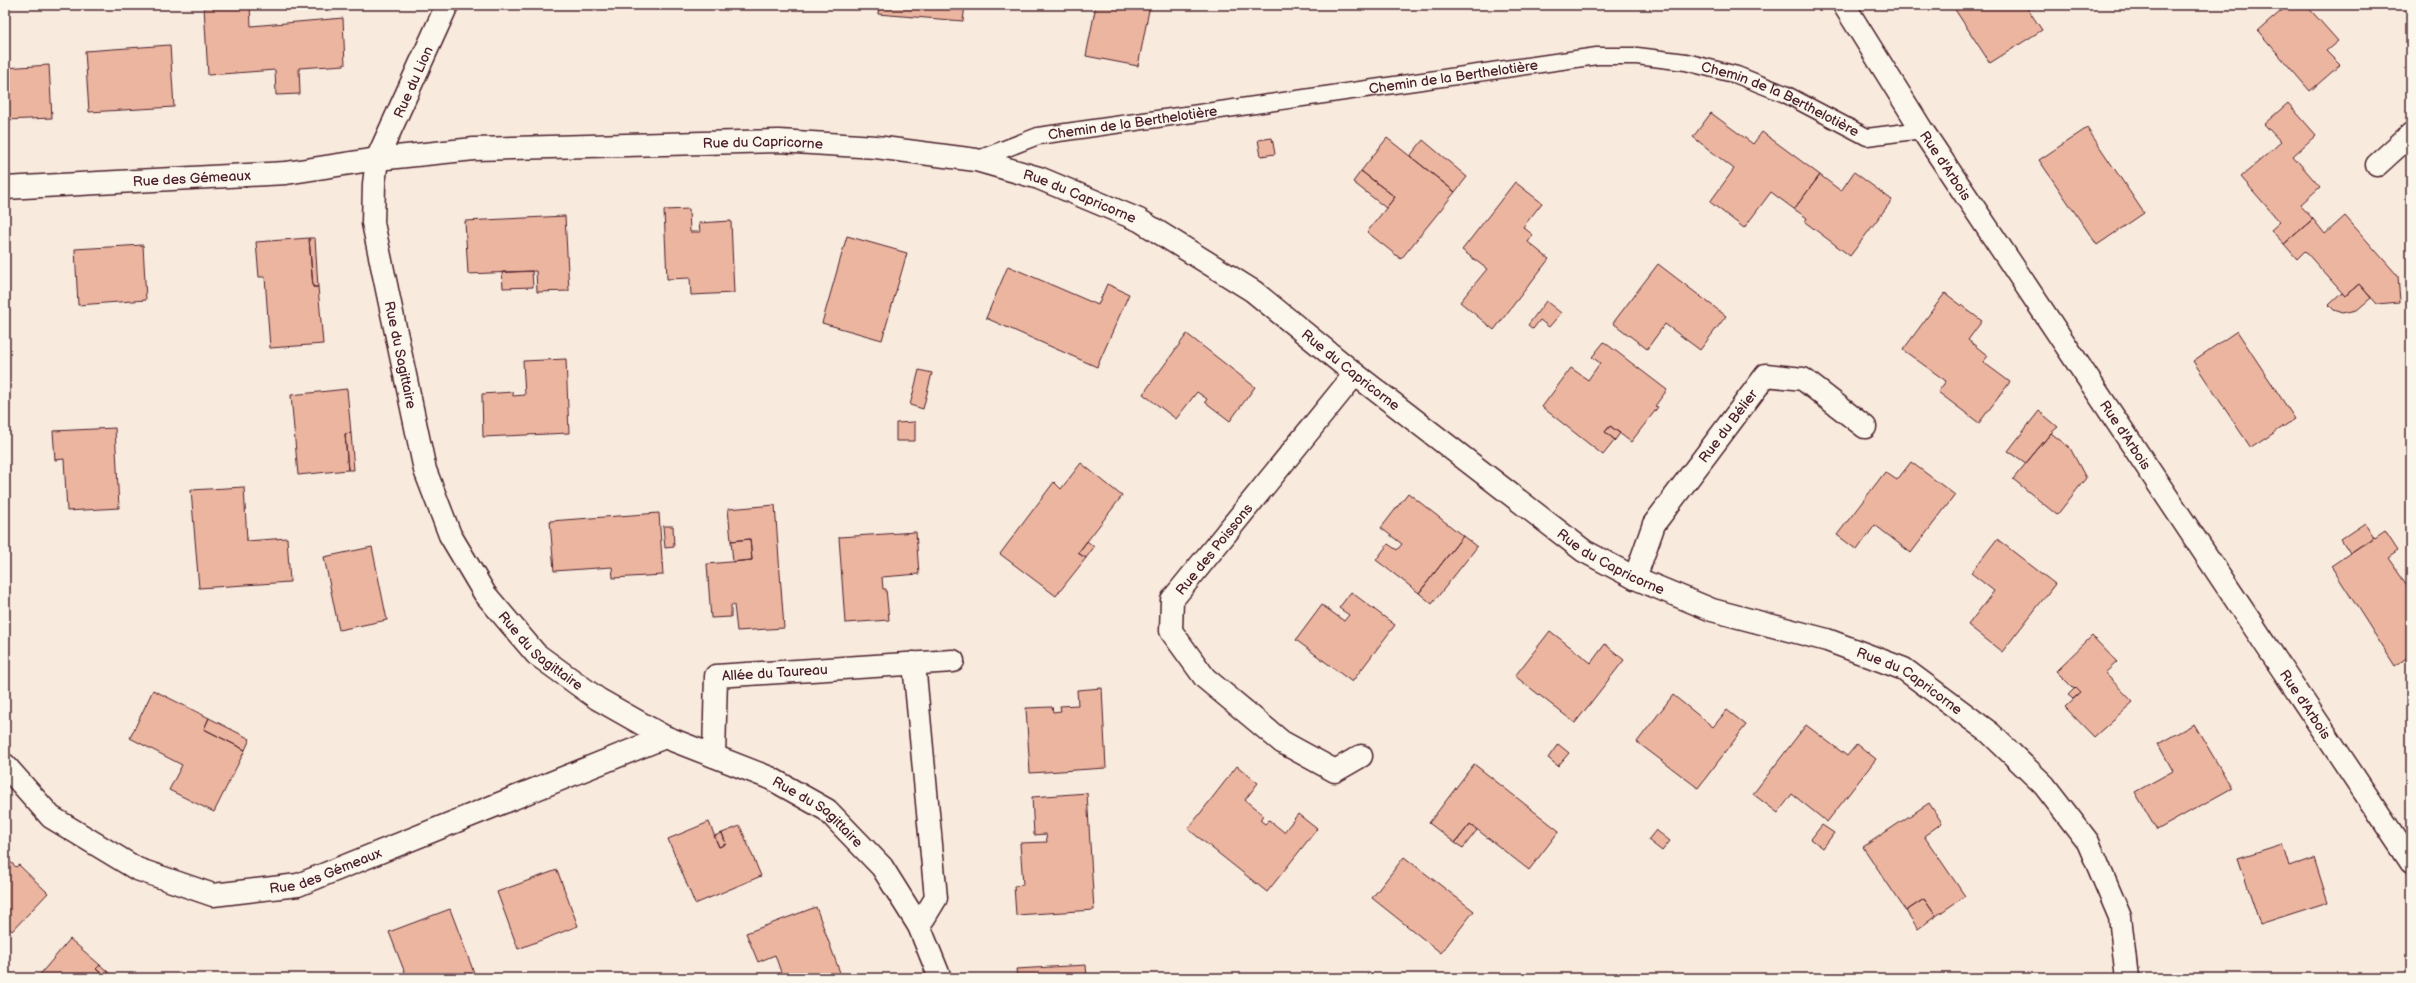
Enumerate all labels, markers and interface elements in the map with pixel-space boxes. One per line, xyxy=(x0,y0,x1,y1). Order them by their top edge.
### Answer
street label: Rue du Lion xyxy=(390,44,437,121)
street label: Chemin de la Berthelotière xyxy=(1368,57,1539,98)
street label: Chemin de la Berthelotière xyxy=(1699,58,1862,140)
street label: Chemin de la Berthelotière xyxy=(1047,102,1218,143)
street label: Rue d'Arbois xyxy=(1916,128,1975,204)
street label: Rue du Capricorne xyxy=(702,133,824,153)
street label: Rue du Capricorne xyxy=(1021,166,1139,227)
street label: Rue des Gémeaux xyxy=(132,167,252,190)
street label: Rue du Sagittaire xyxy=(381,300,420,410)
street label: Rue du Capricorne xyxy=(1298,326,1403,414)
street label: Rue du Bélier xyxy=(1695,385,1762,466)
street label: Rue d'Arbois xyxy=(2096,397,2155,473)
street label: Rue des Poissons xyxy=(1172,500,1257,599)
street label: Rue du Capricorne xyxy=(1553,525,1667,598)
street label: Rue du Sagittaire xyxy=(494,608,586,694)
street label: Rue du Capricorne xyxy=(1854,644,1966,718)
street label: Allée du Taureau xyxy=(721,661,828,685)
street label: Rue d'Arbois xyxy=(2276,667,2335,743)
street label: Rue du Sagittaire xyxy=(769,773,866,851)
street label: Rue des Gémeaux xyxy=(268,844,385,897)

